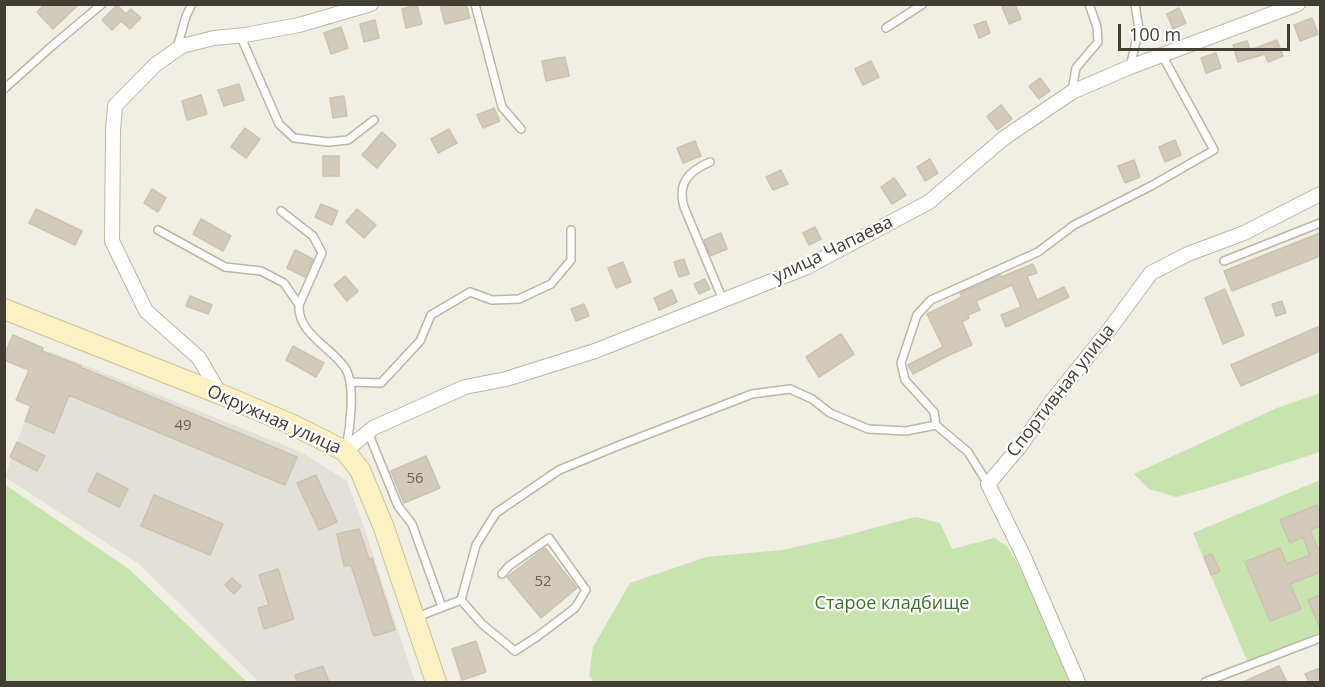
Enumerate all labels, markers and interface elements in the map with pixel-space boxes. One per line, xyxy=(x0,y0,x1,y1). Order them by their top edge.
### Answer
scale bar xyxy=(1121,12,1294,50)
text: 100 m xyxy=(1129,22,1181,46)
street label: улица Чапаева xyxy=(769,212,897,288)
street label: Спортивная улица xyxy=(1002,320,1120,462)
street label: Окружная улица xyxy=(204,381,344,459)
house number: 49 xyxy=(174,417,192,435)
house number: 56 xyxy=(406,470,424,488)
house number: 52 xyxy=(534,573,552,591)
park label: Старое кладбище xyxy=(815,593,969,615)

